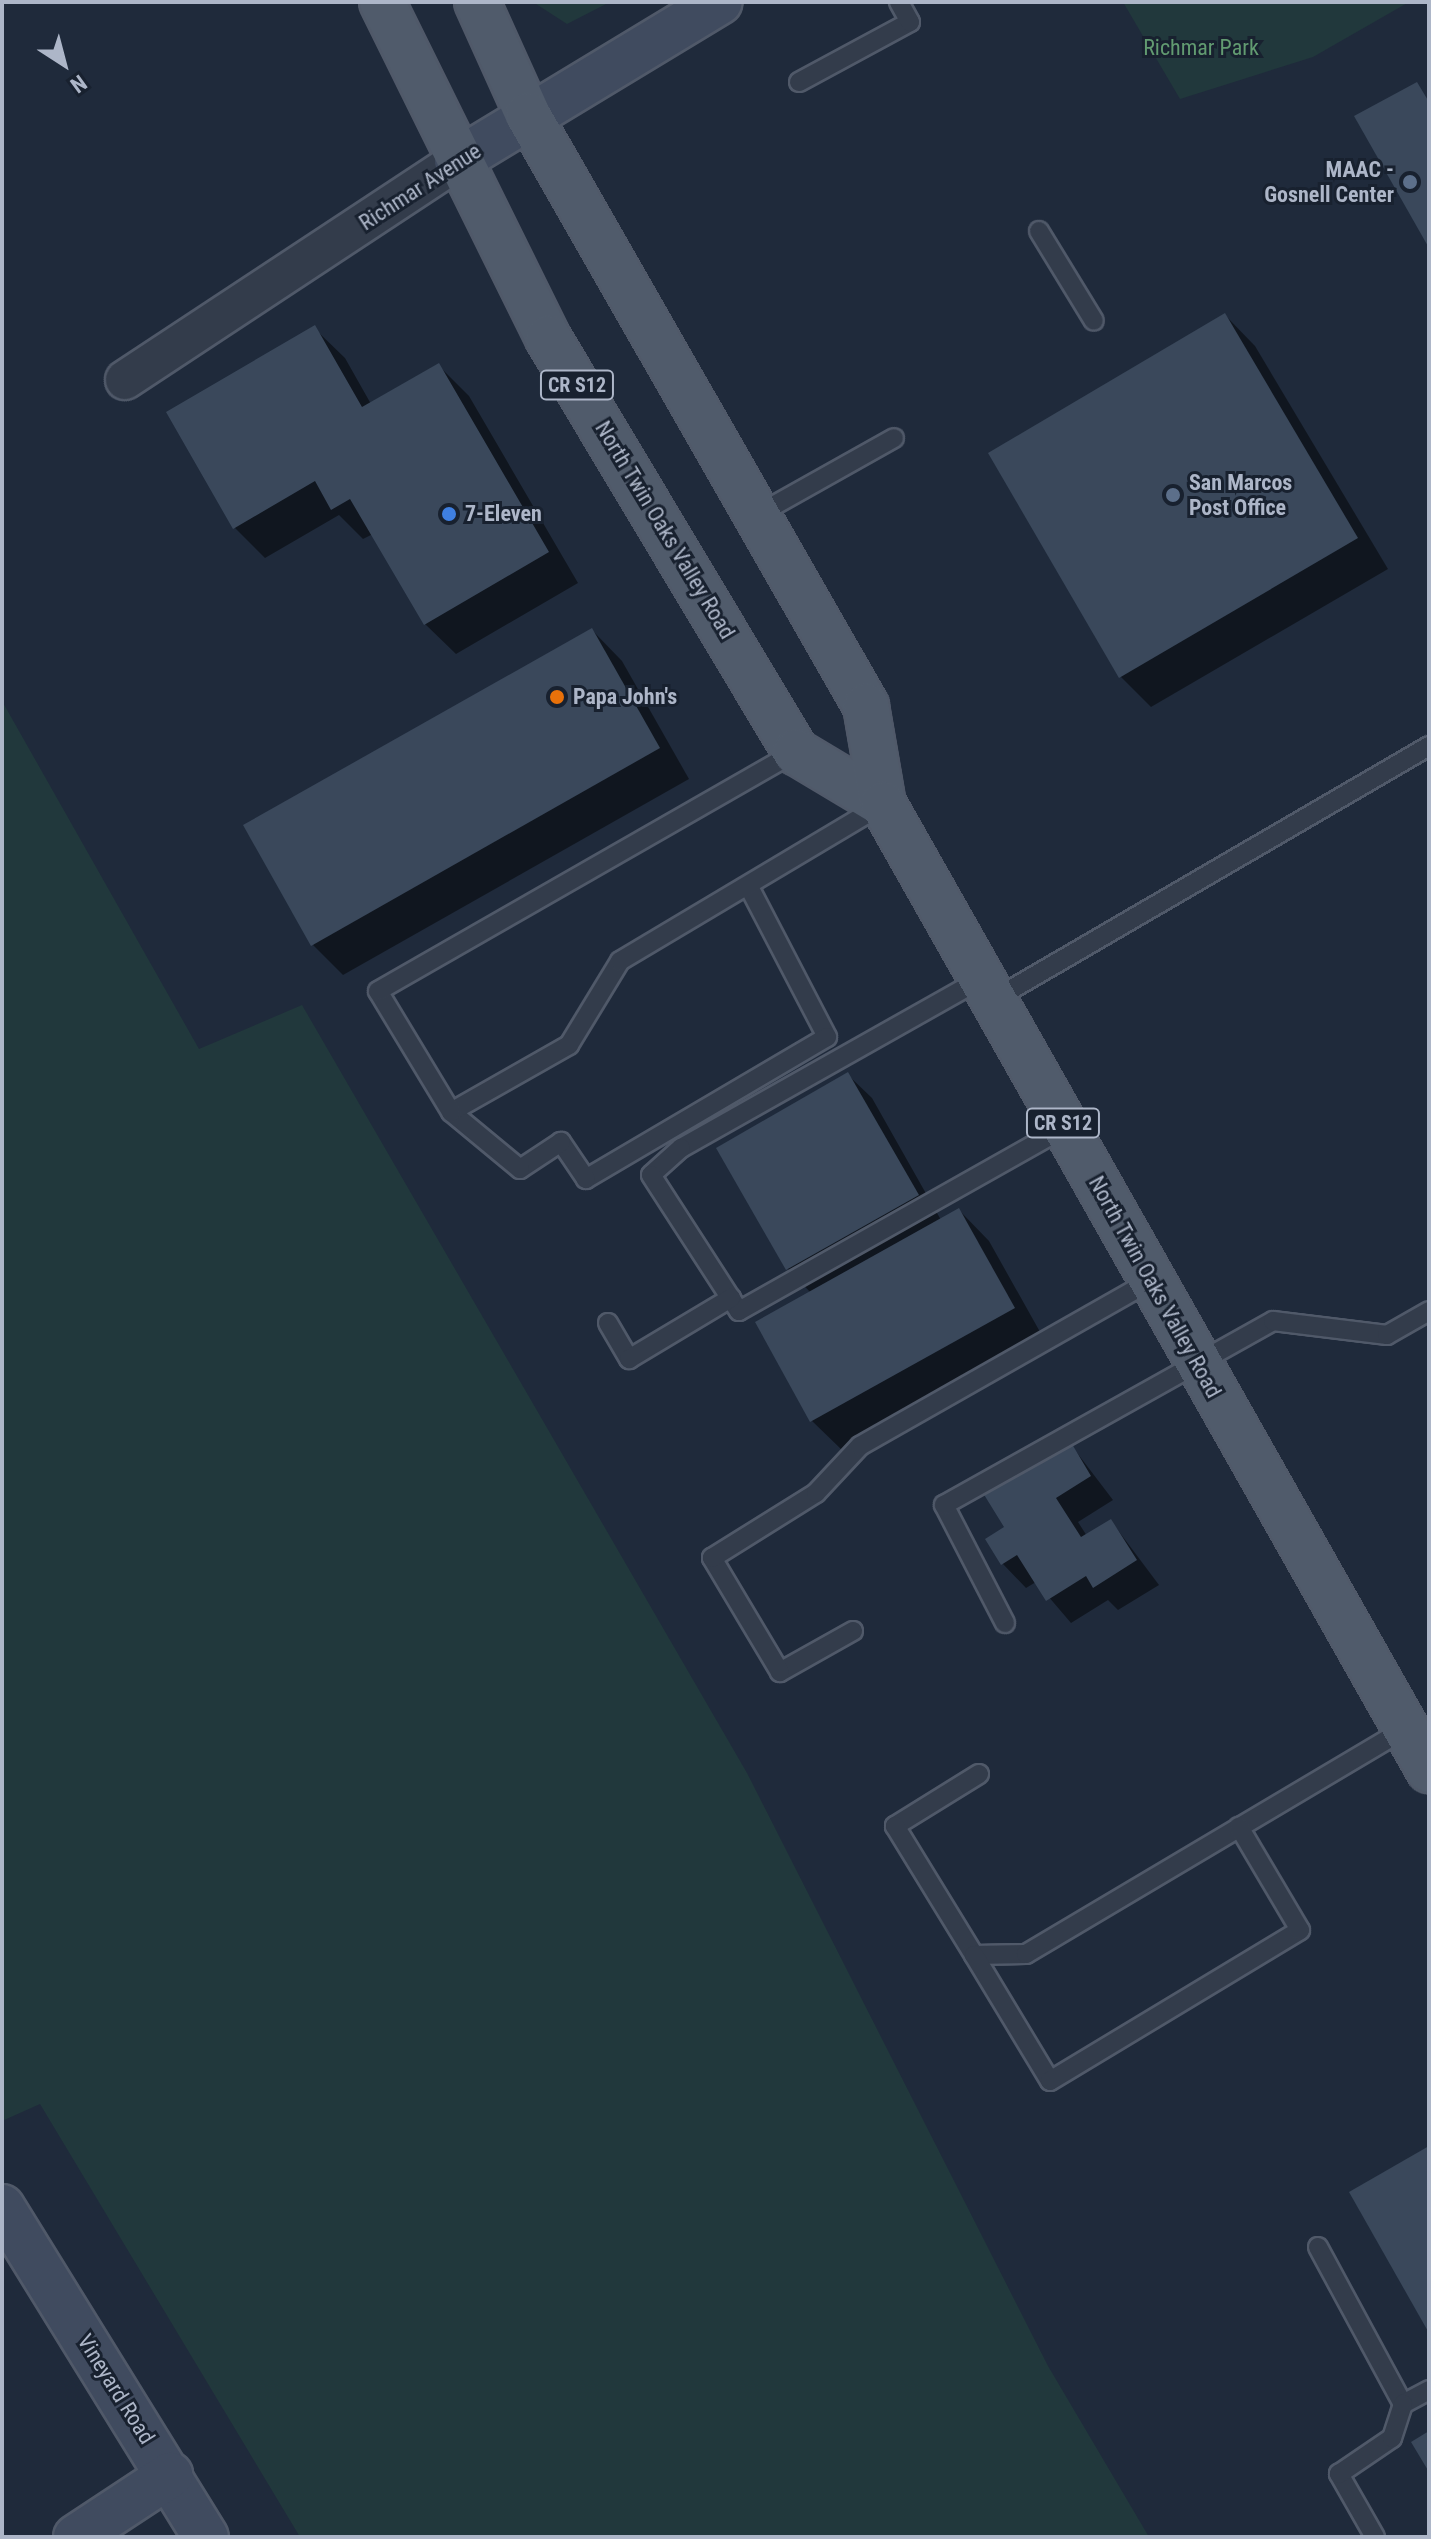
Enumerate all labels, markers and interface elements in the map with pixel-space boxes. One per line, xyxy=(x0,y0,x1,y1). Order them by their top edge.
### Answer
north arrow xyxy=(24,24,104,104)
park label: Richmar Park xyxy=(1143,35,1259,61)
text: N xyxy=(66,70,91,98)
street label: Richmar Avenue xyxy=(354,138,486,236)
place label: MAAC - Gosnell Center xyxy=(1264,156,1394,208)
marker: MAAC - Gosnell Center xyxy=(1401,173,1419,191)
road number: CR S12 xyxy=(539,369,615,401)
street label: North Twin Oaks Valley Road xyxy=(589,416,741,644)
place label: San Marcos Post Office xyxy=(1189,469,1292,520)
marker: San Marcos Post Office xyxy=(1164,486,1182,504)
place label: 7-Eleven xyxy=(465,501,542,527)
marker: 7-Eleven xyxy=(440,505,458,523)
place label: Papa John's xyxy=(573,684,677,710)
marker: Papa John's xyxy=(548,688,566,706)
road number: CR S12 xyxy=(1025,1107,1101,1139)
street label: North Twin Oaks Valley Road xyxy=(1083,1171,1227,1403)
street label: Vineyard Road xyxy=(72,2329,160,2449)

